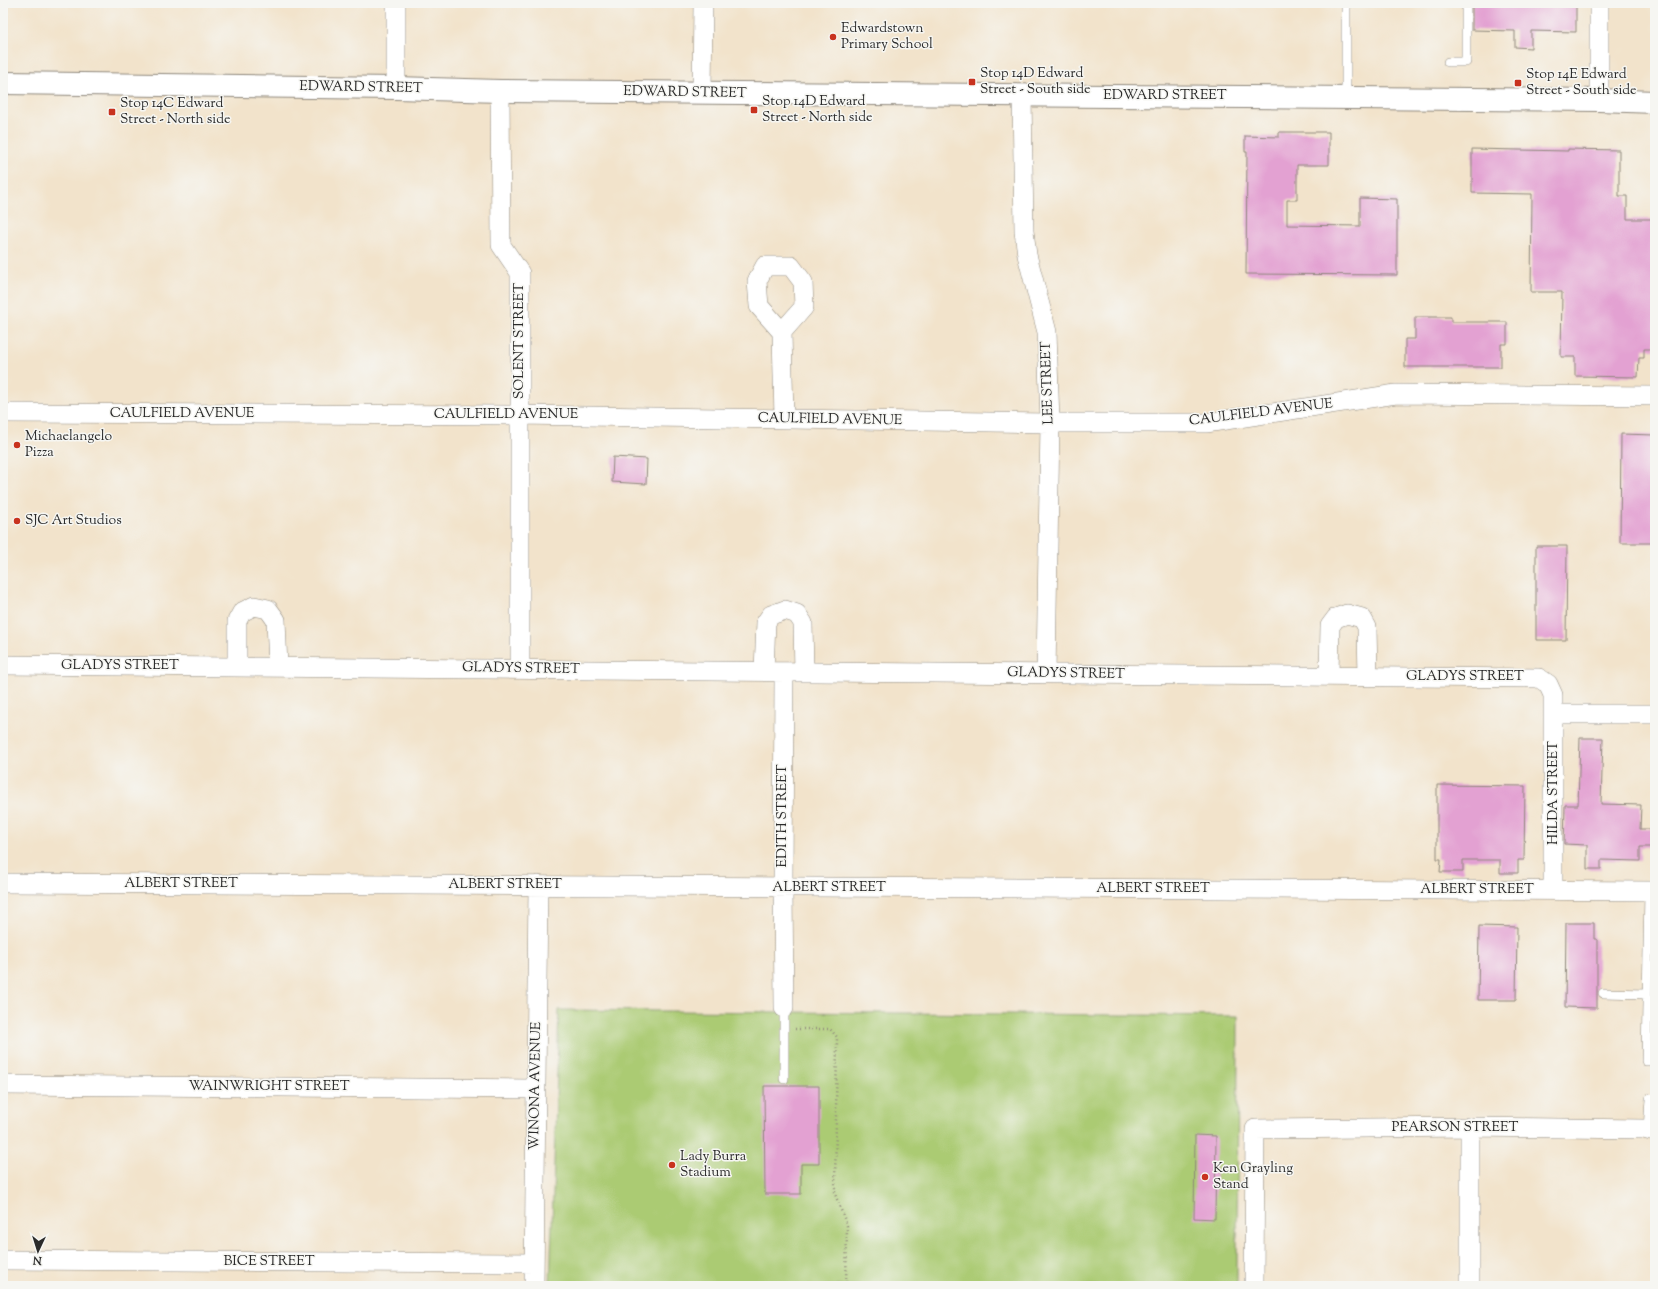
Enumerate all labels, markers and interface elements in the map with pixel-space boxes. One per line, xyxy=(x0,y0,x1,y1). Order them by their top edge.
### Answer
place label: Edwardstown Primary School xyxy=(841,19,933,55)
marker: Edwardstown Primary School xyxy=(828,32,838,42)
place label: Stop 14D Edward Street - South side xyxy=(980,64,1091,100)
place label: Stop 14E Edward Street - South side xyxy=(1526,65,1637,101)
street label: EDWARD STREET xyxy=(299,77,423,99)
marker: Stop 14D Edward Street - South side xyxy=(967,77,977,87)
marker: Stop 14E Edward Street - South side xyxy=(1513,78,1523,88)
street label: EDWARD STREET xyxy=(623,82,747,104)
street label: EDWARD STREET xyxy=(1103,86,1227,106)
place label: Stop 14D Edward Street - North side xyxy=(762,92,872,128)
place label: Stop 14C Edward Street - North side xyxy=(120,94,230,130)
marker: Stop 14D Edward Street - North side xyxy=(749,105,759,115)
marker: Stop 14C Edward Street - North side xyxy=(107,107,117,117)
street label: SOLENT STREET xyxy=(510,283,530,399)
street label: LEE STREET xyxy=(1037,341,1059,425)
street label: CAULFIELD AVENUE xyxy=(1188,394,1335,432)
street label: CAULFIELD AVENUE xyxy=(110,404,255,424)
street label: CAULFIELD AVENUE xyxy=(434,405,579,425)
street label: CAULFIELD AVENUE xyxy=(758,409,903,431)
place label: Michaelangelo Pizza xyxy=(25,427,112,463)
marker: Michaelangelo Pizza xyxy=(12,440,22,450)
place label: SJC Art Studios xyxy=(25,511,122,531)
marker: SJC Art Studios xyxy=(12,516,22,526)
street label: GLADYS STREET xyxy=(61,656,179,676)
street label: GLADYS STREET xyxy=(462,658,580,680)
street label: GLADYS STREET xyxy=(1007,663,1125,685)
street label: GLADYS STREET xyxy=(1406,667,1524,687)
street label: HILDA STREET xyxy=(1544,741,1564,845)
street label: EDITH STREET xyxy=(773,764,793,868)
street label: ALBERT STREET xyxy=(124,874,238,894)
street label: ALBERT STREET xyxy=(448,875,562,895)
street label: ALBERT STREET xyxy=(772,878,886,898)
street label: ALBERT STREET xyxy=(1096,879,1210,899)
street label: ALBERT STREET xyxy=(1420,880,1534,900)
street label: WINONA AVENUE xyxy=(525,1021,547,1150)
street label: WAINWRIGHT STREET xyxy=(188,1077,350,1097)
street label: PEARSON STREET xyxy=(1392,1118,1519,1138)
place label: Lady Burra Stadium xyxy=(680,1147,747,1183)
place label: Ken Grayling Stand xyxy=(1213,1159,1293,1195)
marker: Lady Burra Stadium xyxy=(667,1160,677,1170)
marker: Ken Grayling Stand xyxy=(1200,1172,1210,1182)
north arrow xyxy=(18,1231,58,1271)
text: N xyxy=(32,1252,43,1268)
street label: BICE STREET xyxy=(223,1252,315,1272)

